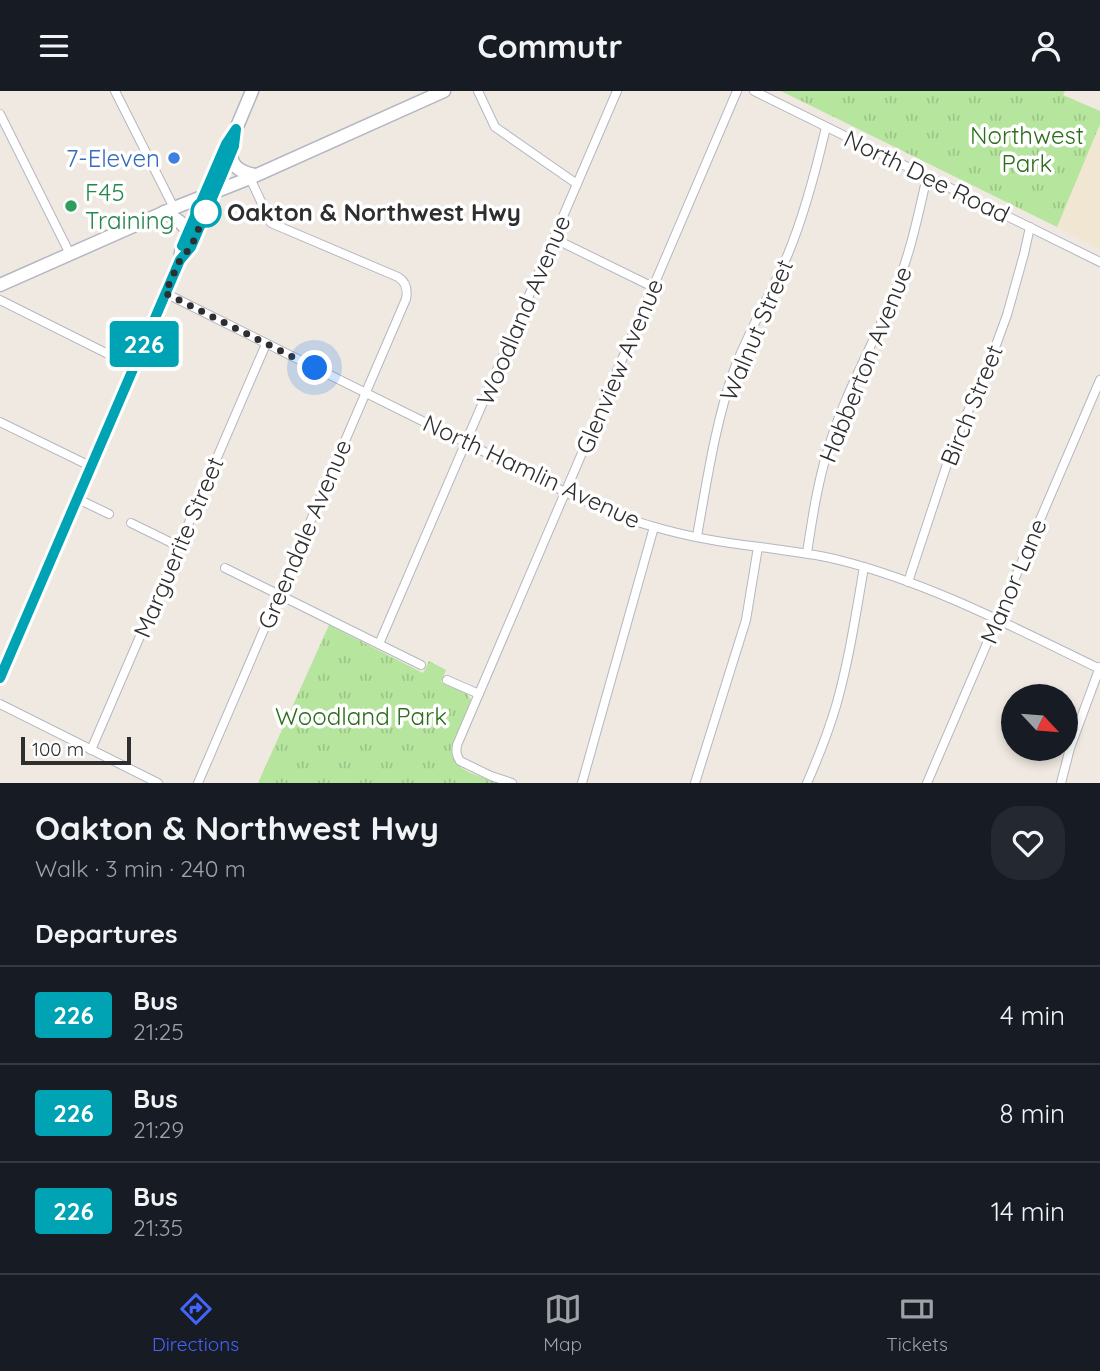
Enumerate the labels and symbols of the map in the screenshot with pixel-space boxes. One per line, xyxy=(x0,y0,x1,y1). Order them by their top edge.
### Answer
park label: Northwest Park xyxy=(970,120,1084,178)
street label: North Dee Road xyxy=(839,123,1015,229)
place label: 7-Eleven xyxy=(66,143,160,173)
marker: 7-Eleven xyxy=(166,150,182,166)
place label: F45 Training xyxy=(85,177,175,235)
marker: Oakton & Northwest Hwy xyxy=(191,197,221,227)
place label: Oakton & Northwest Hwy xyxy=(227,197,521,227)
marker: F45 Training xyxy=(63,198,79,214)
street label: Woodland Avenue xyxy=(469,210,577,410)
street label: Walnut Street xyxy=(713,255,799,405)
street label: Habberton Avenue xyxy=(812,262,918,466)
street label: Glenview Avenue xyxy=(569,274,669,458)
line badge: 226 xyxy=(104,321,184,367)
street label: Birch Street xyxy=(933,340,1009,470)
your location xyxy=(297,350,332,385)
street label: North Hamlin Avenue xyxy=(419,407,645,535)
street label: Greendale Avenue xyxy=(251,435,357,633)
street label: Marguerite Street xyxy=(126,452,230,642)
street label: Manor Lane xyxy=(973,514,1053,648)
north arrow xyxy=(1001,684,1078,761)
park label: Woodland Park xyxy=(275,701,447,731)
scale bar xyxy=(21,734,131,766)

